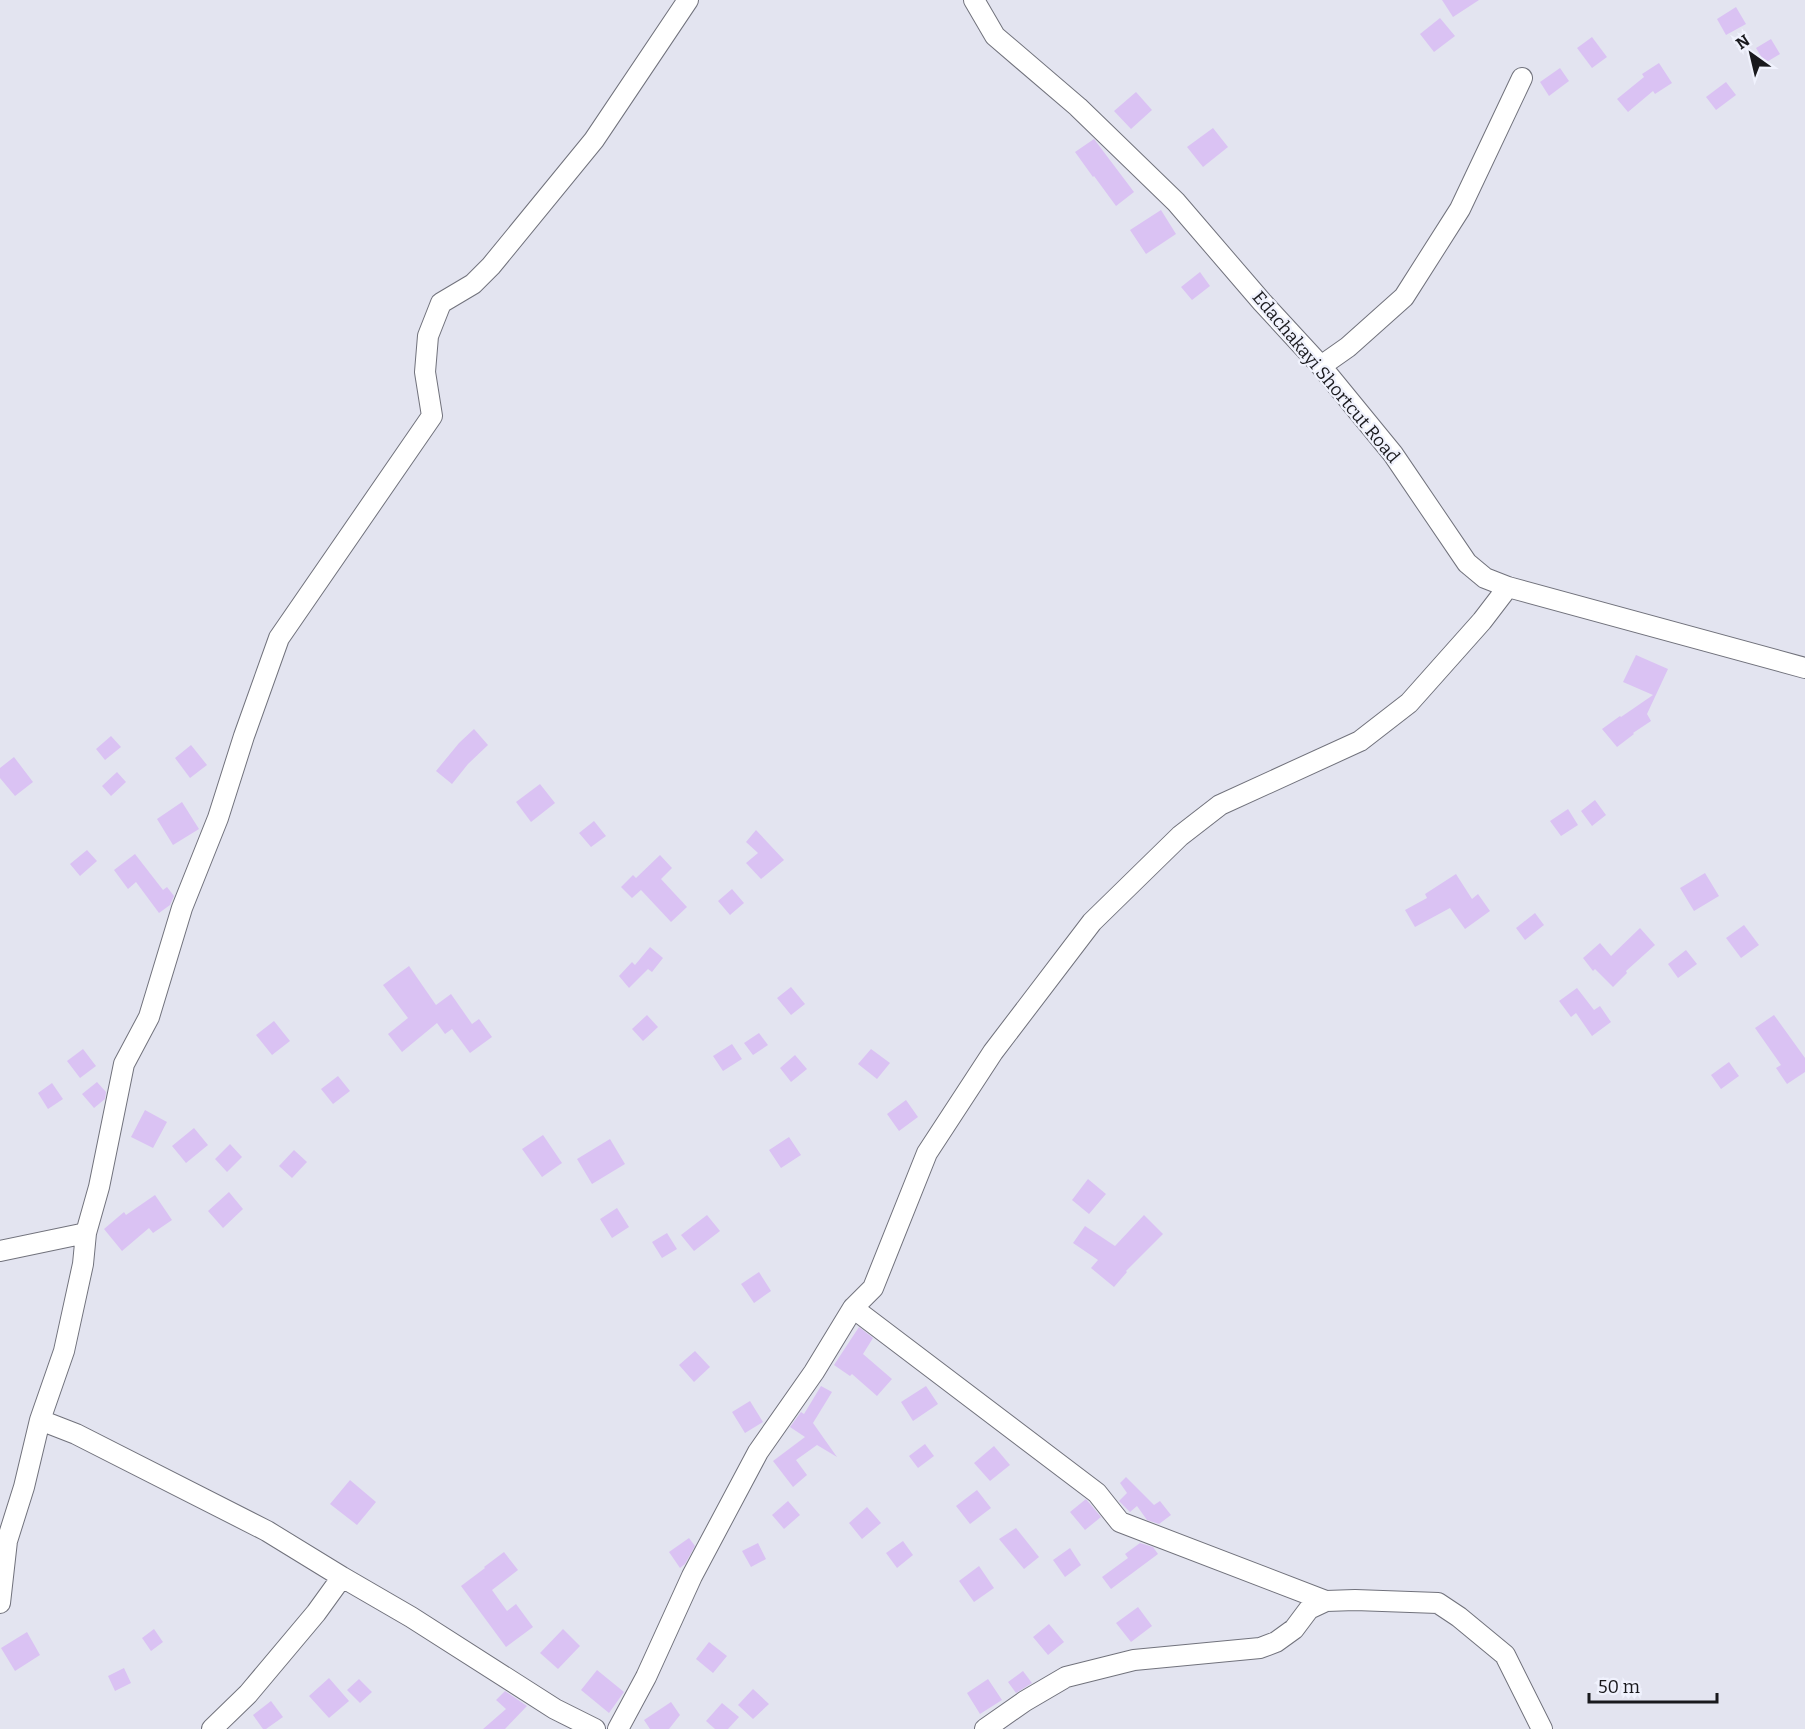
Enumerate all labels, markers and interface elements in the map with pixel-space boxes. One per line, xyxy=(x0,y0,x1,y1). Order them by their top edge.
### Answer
north arrow xyxy=(1721,24,1781,84)
text: N xyxy=(1732,31,1753,53)
street label: Edachakayi Shortcut Road xyxy=(1248,287,1405,468)
scale bar xyxy=(1589,1666,1716,1704)
text: 50 m xyxy=(1598,1676,1640,1698)

